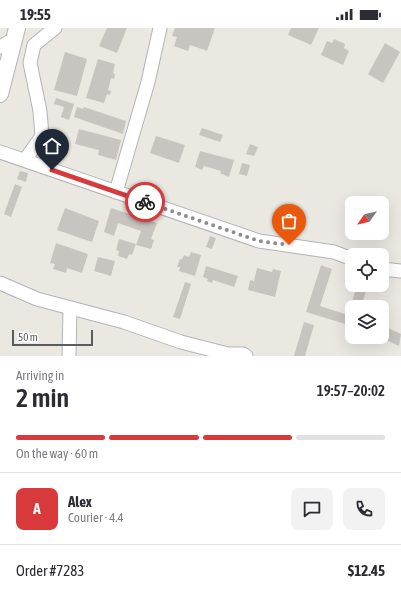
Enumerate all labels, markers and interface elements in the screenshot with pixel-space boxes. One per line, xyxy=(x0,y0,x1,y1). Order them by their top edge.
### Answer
text: 19:55 xyxy=(20,6,51,23)
pin xyxy=(35,129,69,170)
icon: home xyxy=(41,135,63,157)
courier xyxy=(125,182,165,222)
icon: bike xyxy=(134,191,156,213)
north arrow xyxy=(345,196,389,240)
map controls xyxy=(345,196,389,344)
pin xyxy=(272,204,306,245)
icon: bag xyxy=(278,210,300,232)
button: locate xyxy=(345,248,389,292)
button: layers xyxy=(345,300,389,344)
scale bar xyxy=(12,328,93,347)
text: 50 m xyxy=(18,331,38,343)
text: Arriving in xyxy=(16,368,64,383)
text: 19:57–20:02 xyxy=(317,382,385,399)
text: 2 min xyxy=(16,383,69,413)
text: On the way · 60 m xyxy=(16,446,98,461)
button: chat xyxy=(291,488,333,530)
button: phone xyxy=(343,488,385,530)
text: Alex xyxy=(68,493,92,510)
text: A xyxy=(33,500,41,517)
text: Courier · 4.4 xyxy=(68,510,124,525)
text: Order #7283 xyxy=(16,562,84,579)
text: $12.45 xyxy=(348,562,385,579)

